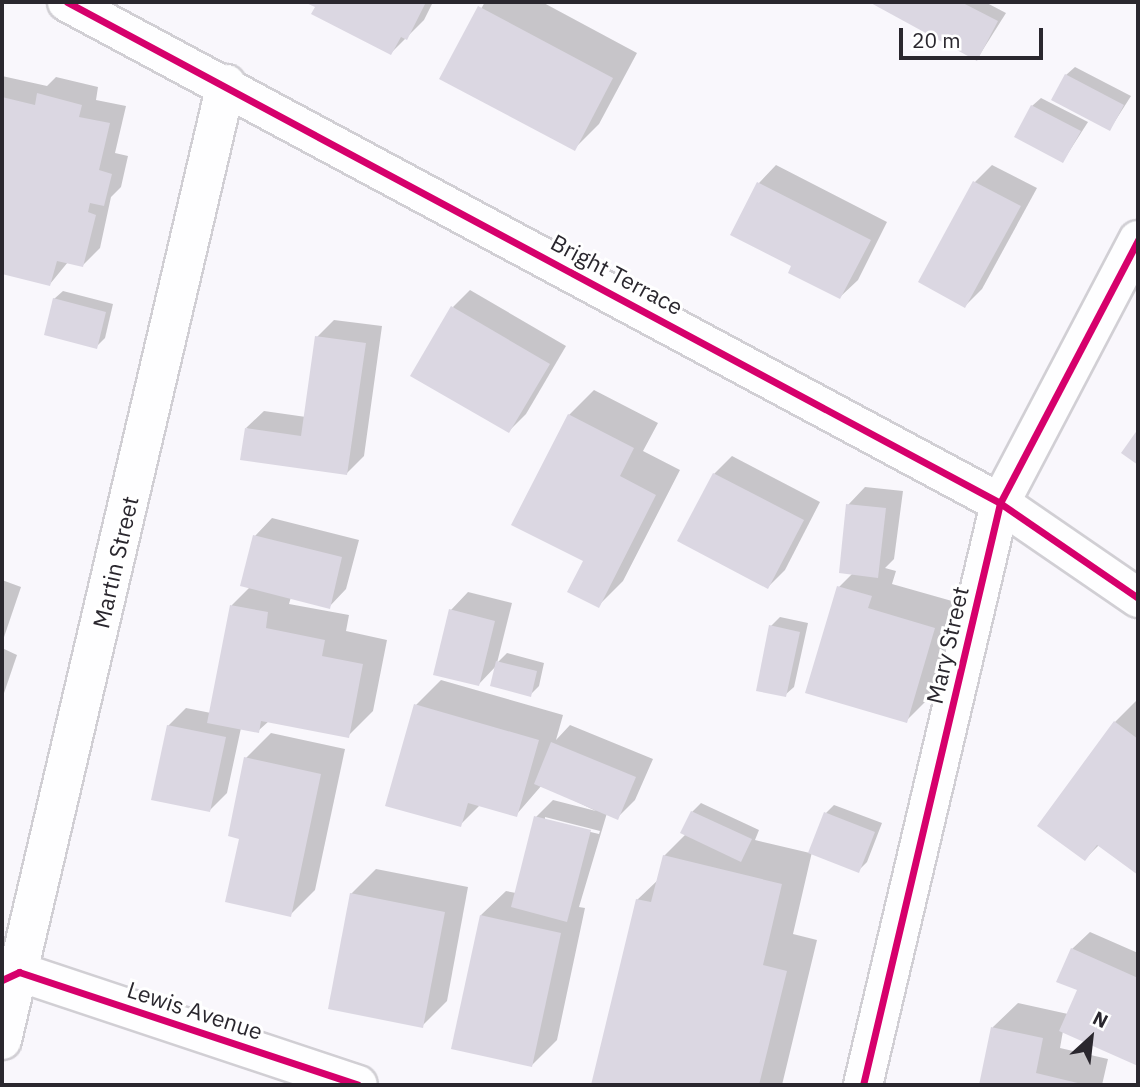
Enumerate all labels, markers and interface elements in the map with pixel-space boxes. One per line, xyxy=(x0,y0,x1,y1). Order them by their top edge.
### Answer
scale bar xyxy=(902,14,1046,58)
text: 20 m xyxy=(912,26,961,54)
street label: Bright Terrace xyxy=(546,228,688,320)
street label: Martin Street xyxy=(86,493,144,631)
street label: Mary Street xyxy=(920,584,974,706)
street label: Lewis Avenue xyxy=(124,975,266,1045)
north arrow xyxy=(1056,1003,1126,1073)
text: N xyxy=(1089,1005,1112,1033)

